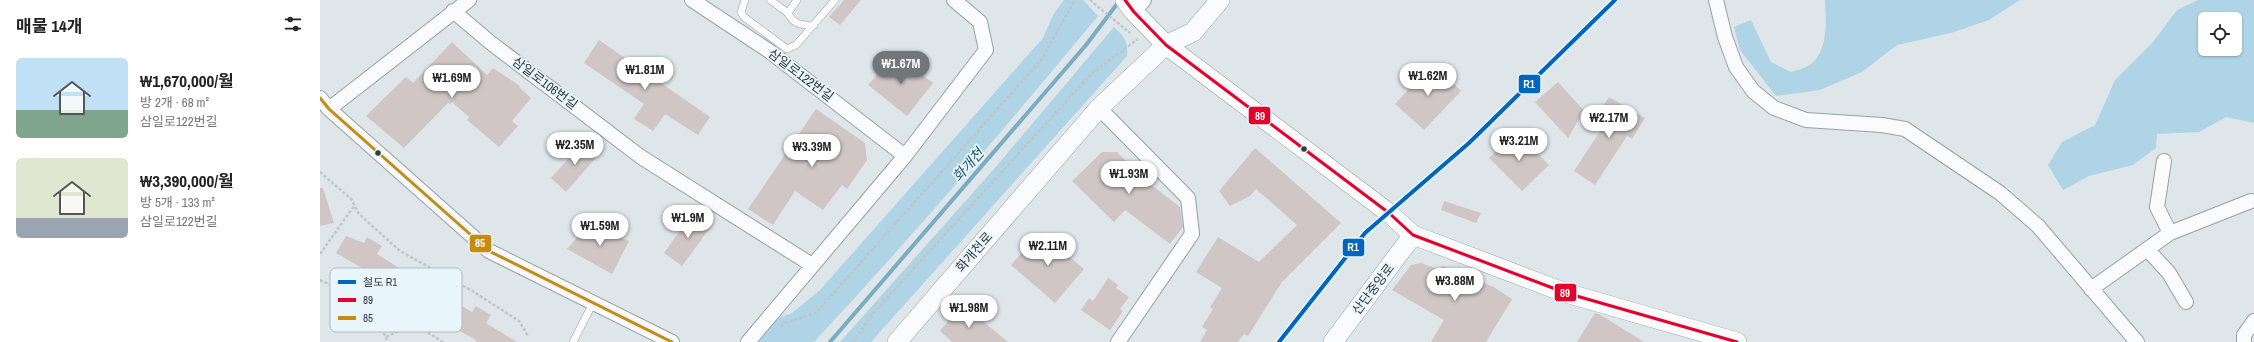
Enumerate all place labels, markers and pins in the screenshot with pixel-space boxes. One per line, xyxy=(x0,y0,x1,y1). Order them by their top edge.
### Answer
pin: ₩1.67M xyxy=(868,51,934,85)
pin: ₩1.81M xyxy=(612,57,678,91)
pin: ₩1.62M xyxy=(1395,63,1461,97)
pin: ₩1.69M xyxy=(419,65,485,99)
pin: ₩2.17M xyxy=(1576,105,1642,139)
pin: ₩3.21M xyxy=(1486,128,1552,162)
pin: ₩2.35M xyxy=(542,132,608,166)
pin: ₩3.39M xyxy=(779,134,845,168)
unlabelled marker xyxy=(1299,144,1309,154)
unlabelled marker xyxy=(373,148,383,158)
pin: ₩1.93M xyxy=(1096,161,1162,195)
pin: ₩1.9M xyxy=(660,205,716,239)
pin: ₩1.59M xyxy=(567,213,633,247)
pin: ₩2.11M xyxy=(1015,233,1081,267)
pin: ₩3.88M xyxy=(1422,268,1488,302)
pin: ₩1.98M xyxy=(936,295,1002,329)

